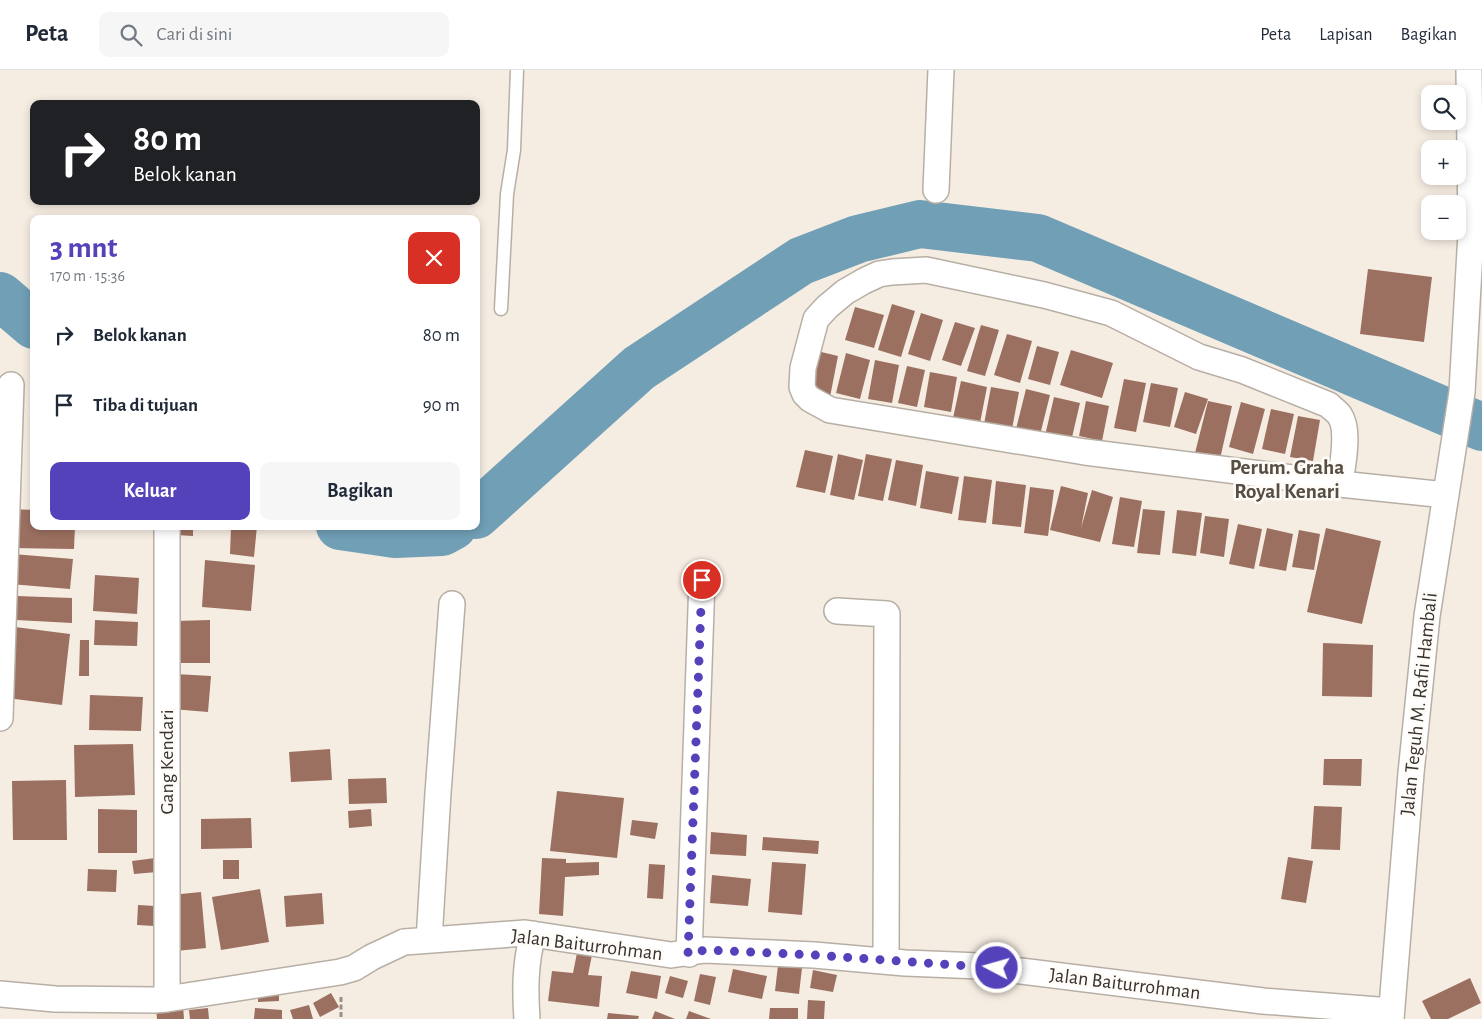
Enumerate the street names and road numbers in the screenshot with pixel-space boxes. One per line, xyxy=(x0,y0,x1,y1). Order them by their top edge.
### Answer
street label: Jalan Teguh M. Rafii Hambali xyxy=(1397,592,1441,816)
street label: Gang Kendari xyxy=(157,710,177,814)
street label: Jalan Baiturrohman xyxy=(510,926,664,964)
street label: Jalan Baiturrohman xyxy=(1048,965,1202,1003)

